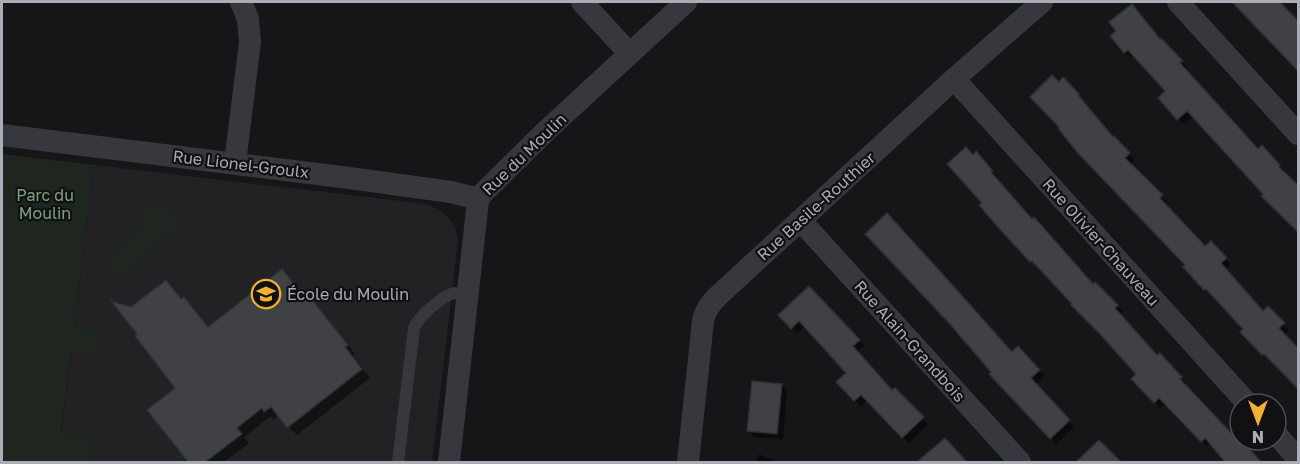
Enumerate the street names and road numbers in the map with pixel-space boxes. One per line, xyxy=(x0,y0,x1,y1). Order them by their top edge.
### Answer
street label: Rue du Moulin xyxy=(478,109,570,199)
street label: Rue Lionel-Groulx xyxy=(172,146,310,182)
street label: Rue Basile-Routhier xyxy=(753,148,879,264)
street label: Rue Olivier-Chauveau xyxy=(1038,174,1164,310)
street label: Rue Alain-Grandbois xyxy=(850,276,970,406)

